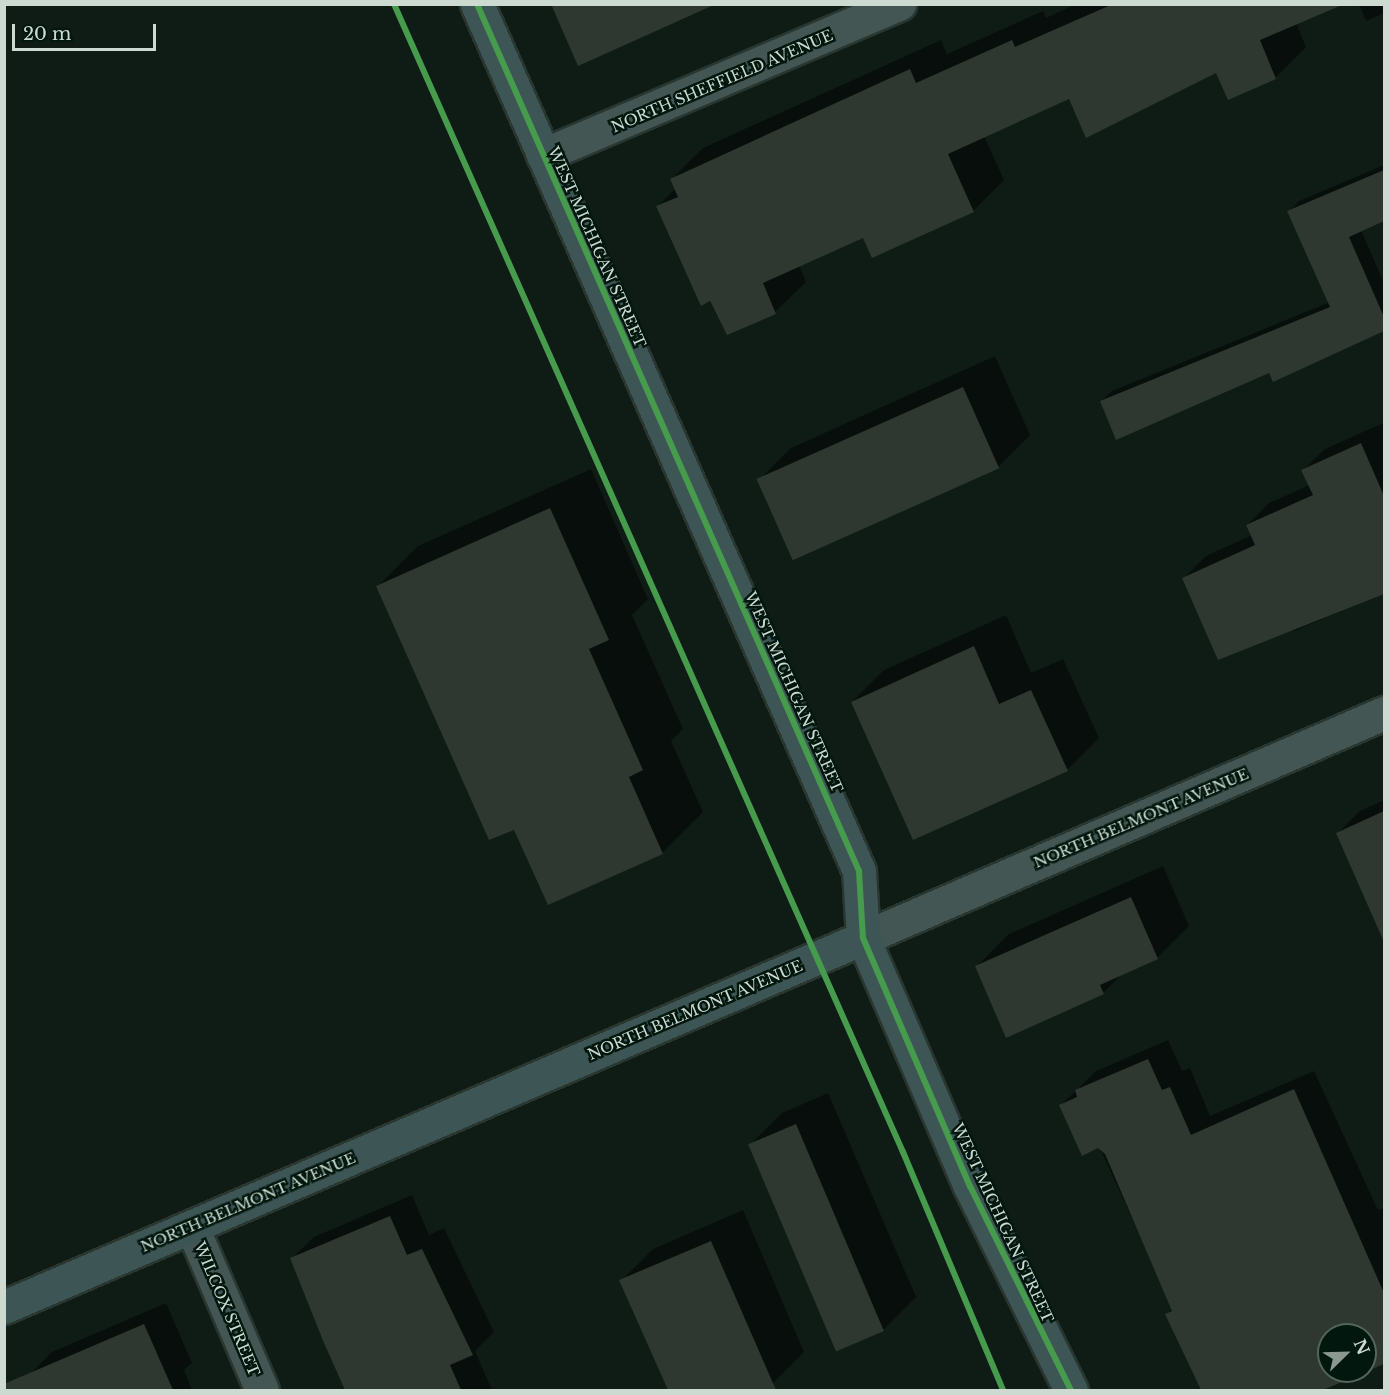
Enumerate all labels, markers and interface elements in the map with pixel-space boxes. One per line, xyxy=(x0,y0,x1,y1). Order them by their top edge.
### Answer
scale bar xyxy=(15,12,159,50)
text: 20 m xyxy=(23,23,71,45)
street label: NORTH SHEFFIELD AVENUE xyxy=(608,26,836,136)
street label: WEST MICHIGAN STREET xyxy=(544,144,650,350)
street label: WEST MICHIGAN STREET xyxy=(741,589,847,795)
street label: NORTH BELMONT AVENUE xyxy=(1030,764,1252,872)
street label: NORTH BELMONT AVENUE xyxy=(584,956,806,1064)
street label: WEST MICHIGAN STREET xyxy=(949,1120,1057,1326)
street label: NORTH BELMONT AVENUE xyxy=(137,1148,359,1256)
street label: WILCOX STREET xyxy=(191,1239,263,1379)
north arrow xyxy=(1317,1323,1377,1383)
text: N xyxy=(1350,1336,1374,1358)

